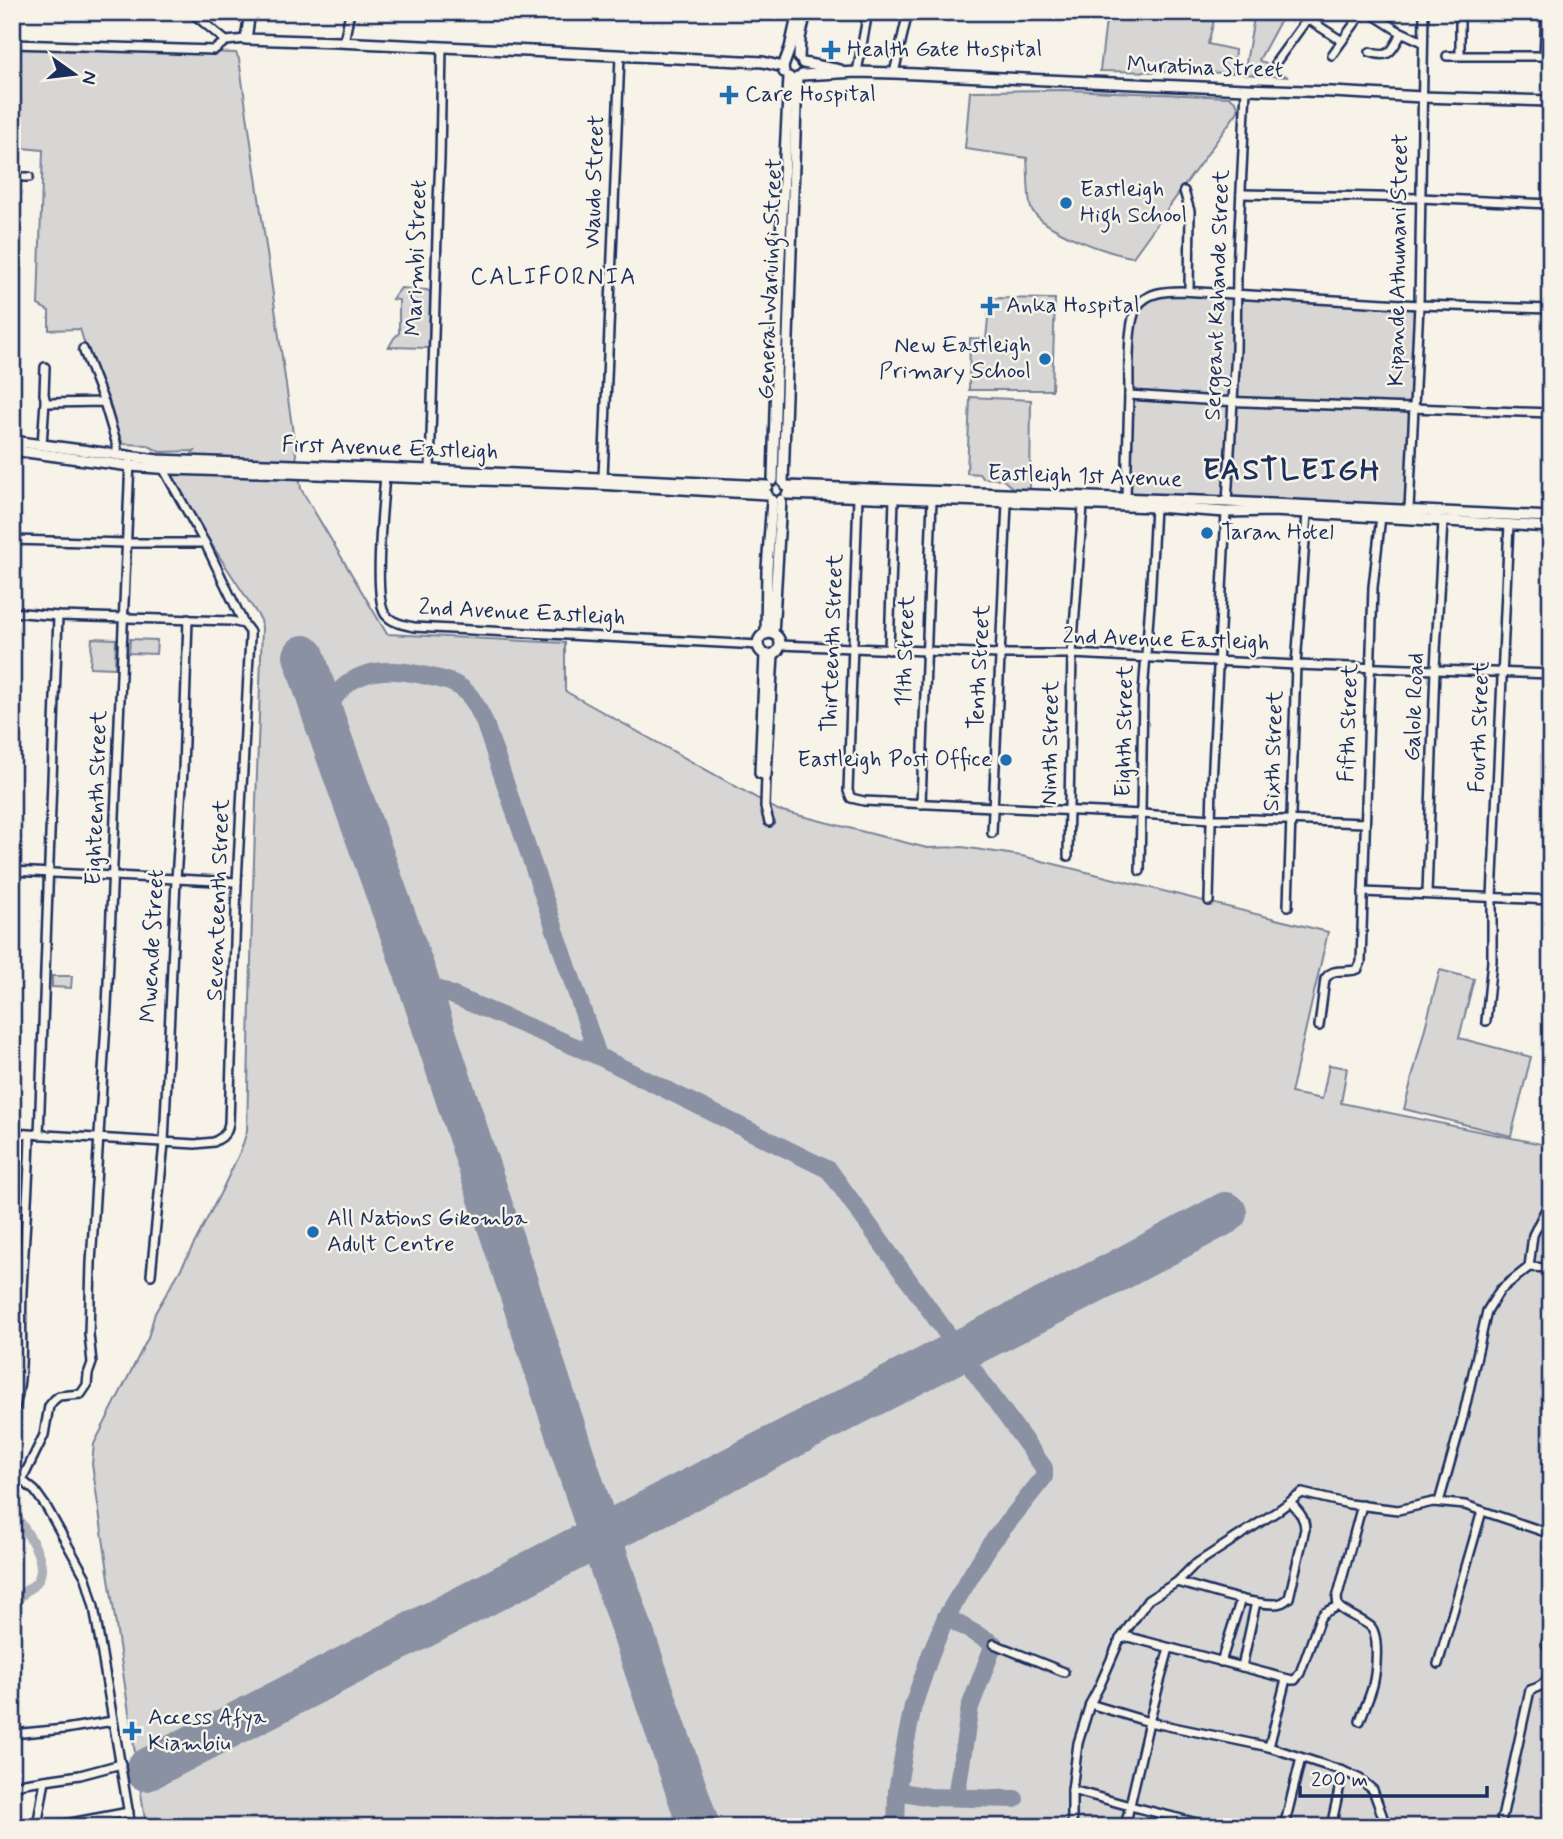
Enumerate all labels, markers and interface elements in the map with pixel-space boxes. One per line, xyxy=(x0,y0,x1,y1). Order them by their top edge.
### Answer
place label: Health Gate Hospital xyxy=(847,35,1042,65)
north arrow xyxy=(38,38,108,108)
marker: Health Gate Hospital xyxy=(821,40,841,60)
street label: Muratina Street xyxy=(1126,50,1284,86)
text: N xyxy=(75,69,103,87)
place label: Care Hospital xyxy=(745,80,876,110)
marker: Care Hospital xyxy=(719,85,739,105)
street label: Waudo Street xyxy=(578,114,612,250)
street label: Kipande Athumani Street xyxy=(1382,133,1416,387)
street label: General Waruingi Street xyxy=(752,158,792,400)
street label: Sergeant Kahande Street xyxy=(1199,169,1239,421)
place label: Eastleigh High School xyxy=(1080,175,1187,233)
street label: Marimbi Street xyxy=(399,179,435,337)
marker: Eastleigh High School xyxy=(1058,195,1074,211)
district label: CALIFORNIA xyxy=(470,262,638,293)
place label: Anka Hospital xyxy=(1006,291,1140,321)
marker: Anka Hospital xyxy=(980,296,1000,316)
place label: New Eastleigh Primary School xyxy=(879,331,1031,387)
marker: New Eastleigh Primary School xyxy=(1037,351,1053,367)
street label: First Avenue Eastleigh xyxy=(281,430,499,468)
district label: EASTLEIGH xyxy=(1203,451,1381,490)
street label: Eastleigh 1st Avenue xyxy=(987,459,1183,495)
place label: Taran Hotel xyxy=(1221,518,1334,548)
marker: Taran Hotel xyxy=(1199,525,1215,541)
street label: Thirteenth Street xyxy=(815,553,851,733)
street label: 2nd Avenue Eastleigh xyxy=(418,593,626,633)
street label: 11th Street xyxy=(889,594,923,707)
street label: Tenth Street xyxy=(962,603,998,730)
street label: 2nd Avenue Eastleigh xyxy=(1062,621,1270,659)
street label: Galole Road xyxy=(1398,652,1432,762)
street label: Fourth Street xyxy=(1463,660,1497,793)
street label: Fifth Street xyxy=(1332,663,1366,783)
street label: Eighth Street xyxy=(1109,664,1141,797)
street label: Ninth Street xyxy=(1035,680,1067,806)
street label: Sixth Street xyxy=(1257,689,1291,812)
street label: Eighteenth Street xyxy=(79,709,115,886)
place label: Eastleigh Post Office xyxy=(797,745,992,775)
marker: Eastleigh Post Office xyxy=(998,752,1014,768)
street label: Seventeenth Street xyxy=(200,798,238,1002)
street label: Mwende Street xyxy=(134,869,172,1023)
place label: All Nations Gikomba Adult Centre xyxy=(327,1204,528,1260)
marker: All Nations Gikomba Adult Centre xyxy=(305,1224,321,1240)
place label: Access Afya Kiambiu xyxy=(148,1703,267,1759)
marker: Access Afya Kiambiu xyxy=(122,1721,142,1741)
scale bar xyxy=(1300,1755,1488,1799)
text: 200 m xyxy=(1311,1766,1368,1794)

